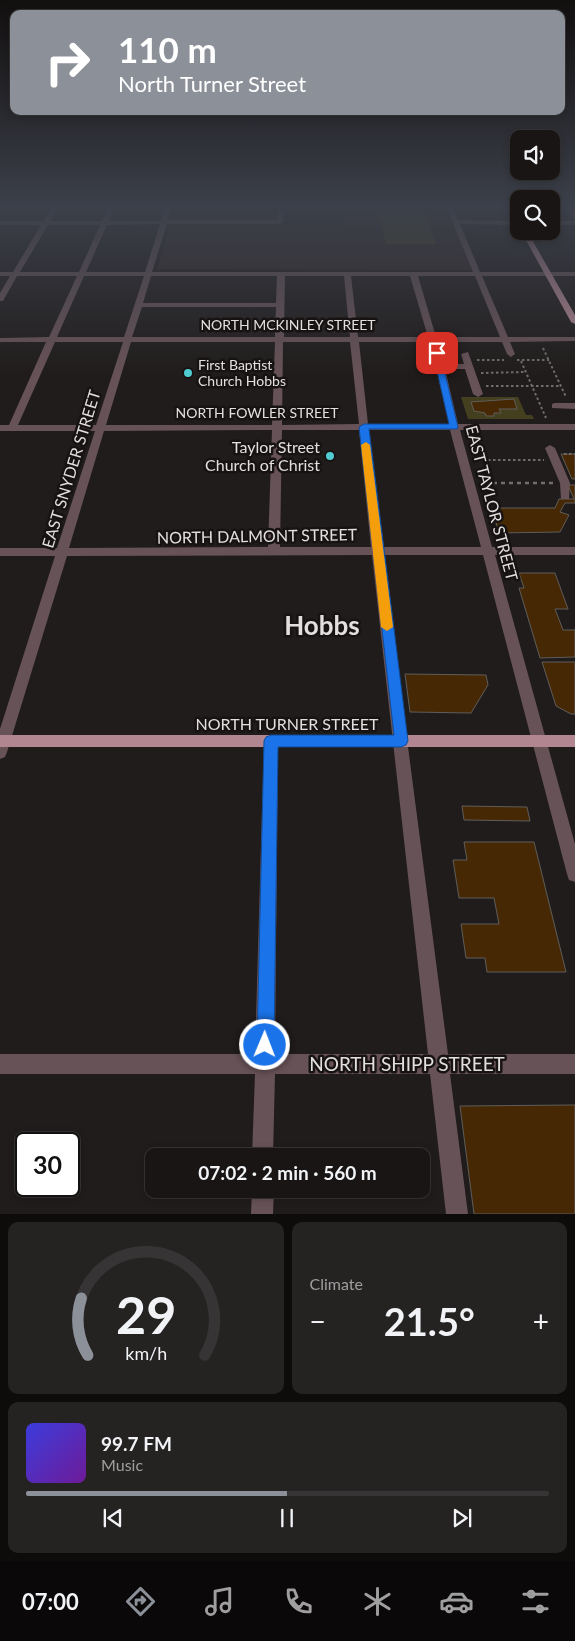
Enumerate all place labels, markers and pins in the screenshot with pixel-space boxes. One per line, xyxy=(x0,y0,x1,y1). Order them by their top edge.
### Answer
pin xyxy=(416,332,458,374)
place label: First Baptist Church Hobbs xyxy=(198,356,286,389)
marker: First Baptist Church Hobbs xyxy=(182,367,194,379)
place label: Taylor Street Church of Christ xyxy=(205,437,320,474)
marker: Taylor Street Church of Christ xyxy=(324,450,336,462)

